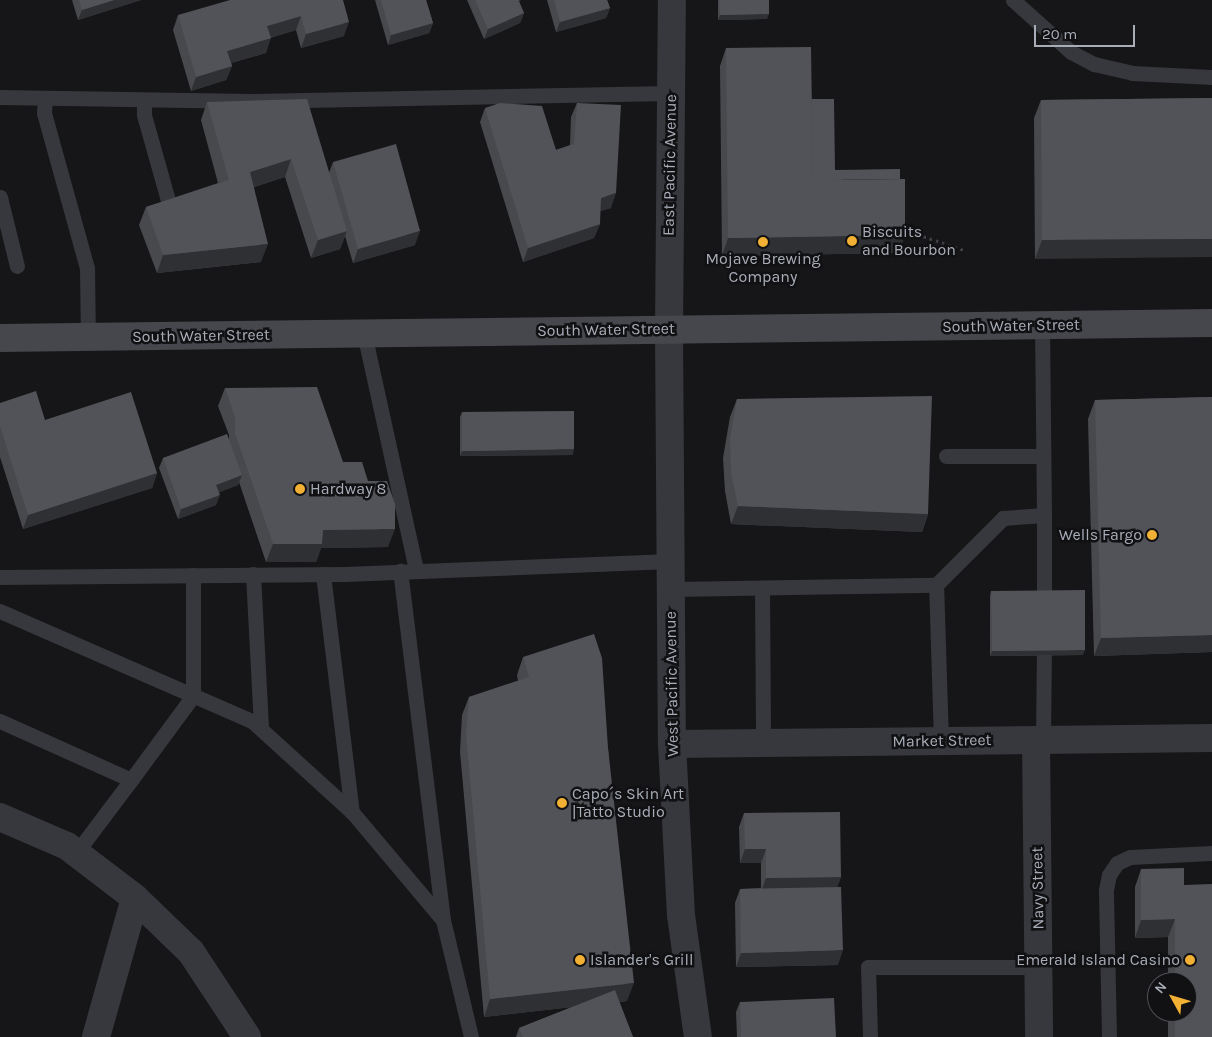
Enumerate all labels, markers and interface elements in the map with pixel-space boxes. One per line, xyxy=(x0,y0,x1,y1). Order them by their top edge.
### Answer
scale bar xyxy=(1037,15,1138,47)
text: 20 m xyxy=(1042,25,1077,43)
street label: East Pacific Avenue xyxy=(659,94,681,236)
place label: Biscuits and Bourbon xyxy=(862,222,956,260)
marker: Biscuits and Bourbon xyxy=(846,235,858,247)
marker: Mojave Brewing Company xyxy=(757,236,769,248)
place label: Mojave Brewing Company xyxy=(705,249,821,287)
street label: South Water Street xyxy=(942,315,1080,337)
street label: South Water Street xyxy=(537,319,675,341)
street label: South Water Street xyxy=(132,325,270,347)
place label: Hardway 8 xyxy=(310,479,386,499)
marker: Hardway 8 xyxy=(294,483,306,495)
place label: Wells Fargo xyxy=(1059,525,1142,545)
marker: Wells Fargo xyxy=(1146,529,1158,541)
street label: West Pacific Avenue xyxy=(661,611,683,757)
street label: Market Street xyxy=(892,731,992,751)
place label: Capo´s Skin Art |Tatto Studio xyxy=(572,784,684,822)
marker: Capo´s Skin Art |Tatto Studio xyxy=(556,797,568,809)
street label: Navy Street xyxy=(1028,846,1048,930)
place label: Islander's Grill xyxy=(590,950,694,970)
place label: Emerald Island Casino xyxy=(1016,950,1180,970)
marker: Islander's Grill xyxy=(574,954,586,966)
marker: Emerald Island Casino xyxy=(1184,954,1196,966)
north arrow xyxy=(1147,972,1197,1022)
text: N xyxy=(1151,979,1170,997)

